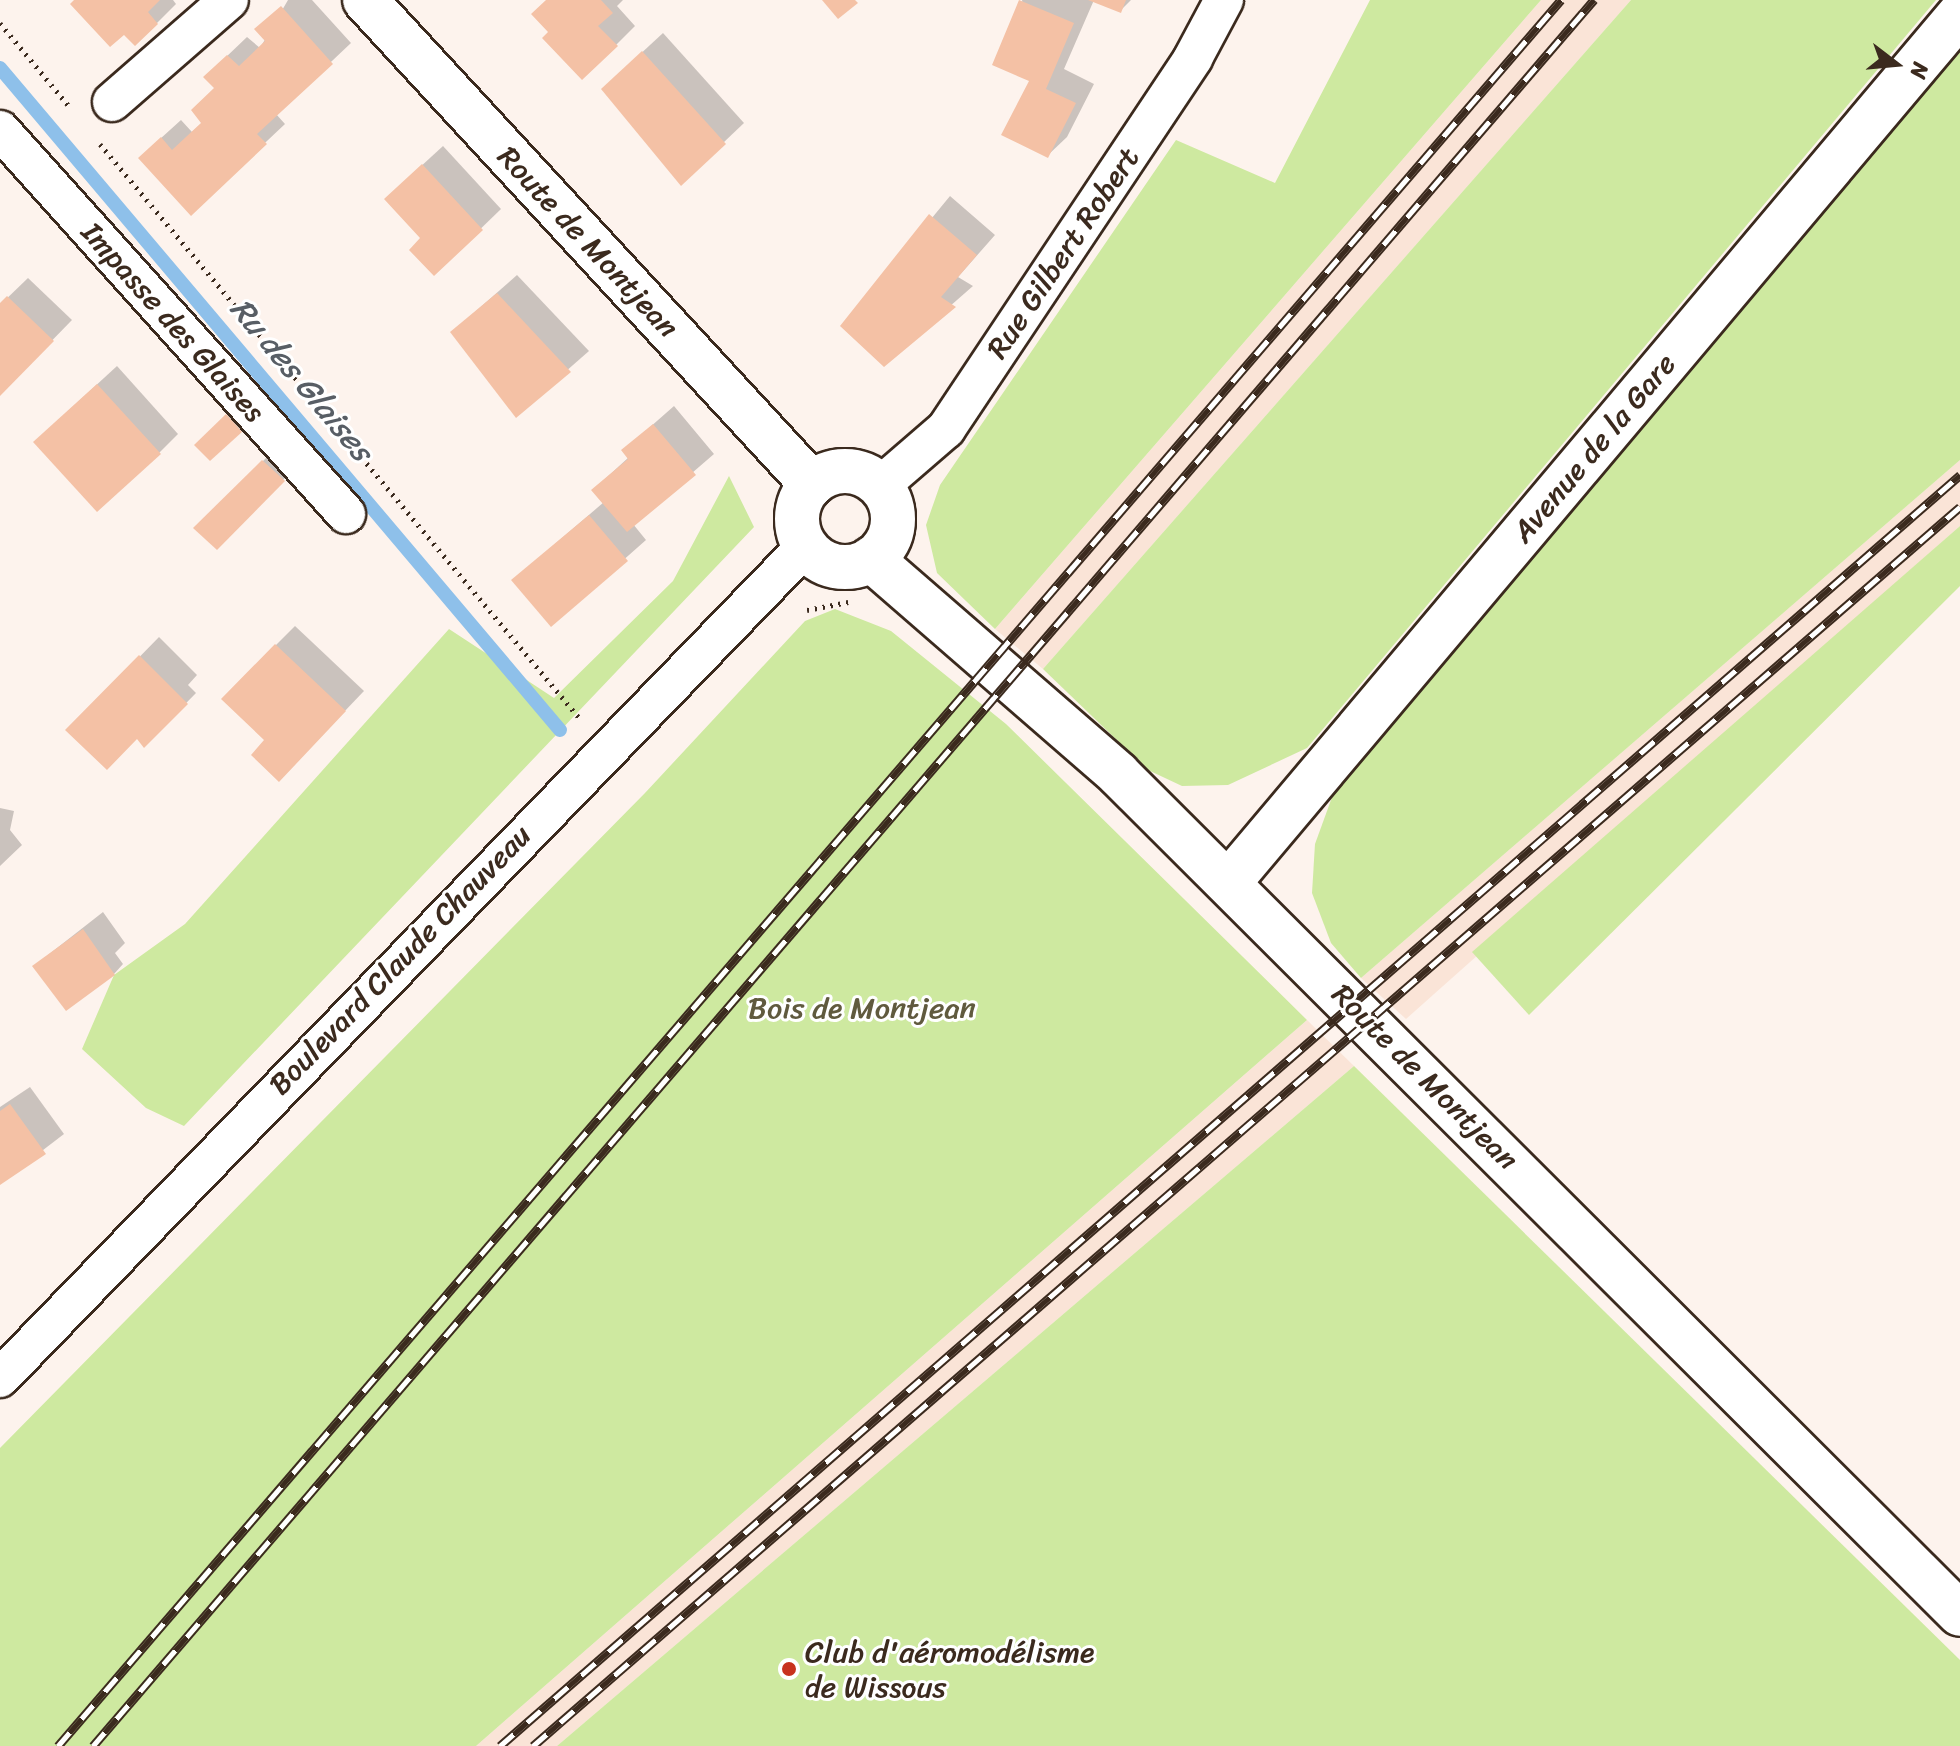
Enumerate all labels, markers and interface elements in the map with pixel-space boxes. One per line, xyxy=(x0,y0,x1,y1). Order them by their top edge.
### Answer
north arrow xyxy=(1856,24,1936,104)
text: N xyxy=(1899,58,1940,83)
street label: Route de Montjean xyxy=(490,139,686,345)
street label: Rue Gilbert Robert xyxy=(979,140,1147,366)
street label: Impasse des Glaises xyxy=(73,214,273,430)
water label: Ru des Glaises xyxy=(223,292,379,468)
street label: Avenue de la Gare xyxy=(1505,346,1683,550)
street label: Boulevard Claude Chauveau xyxy=(262,818,538,1102)
street label: Route de Montjean xyxy=(1324,976,1526,1178)
park label: Bois de Montjean xyxy=(748,990,976,1026)
place label: Club d'aéromodélisme de Wissous xyxy=(805,1634,1094,1704)
marker: Club d'aéromodélisme de Wissous xyxy=(780,1660,798,1678)

